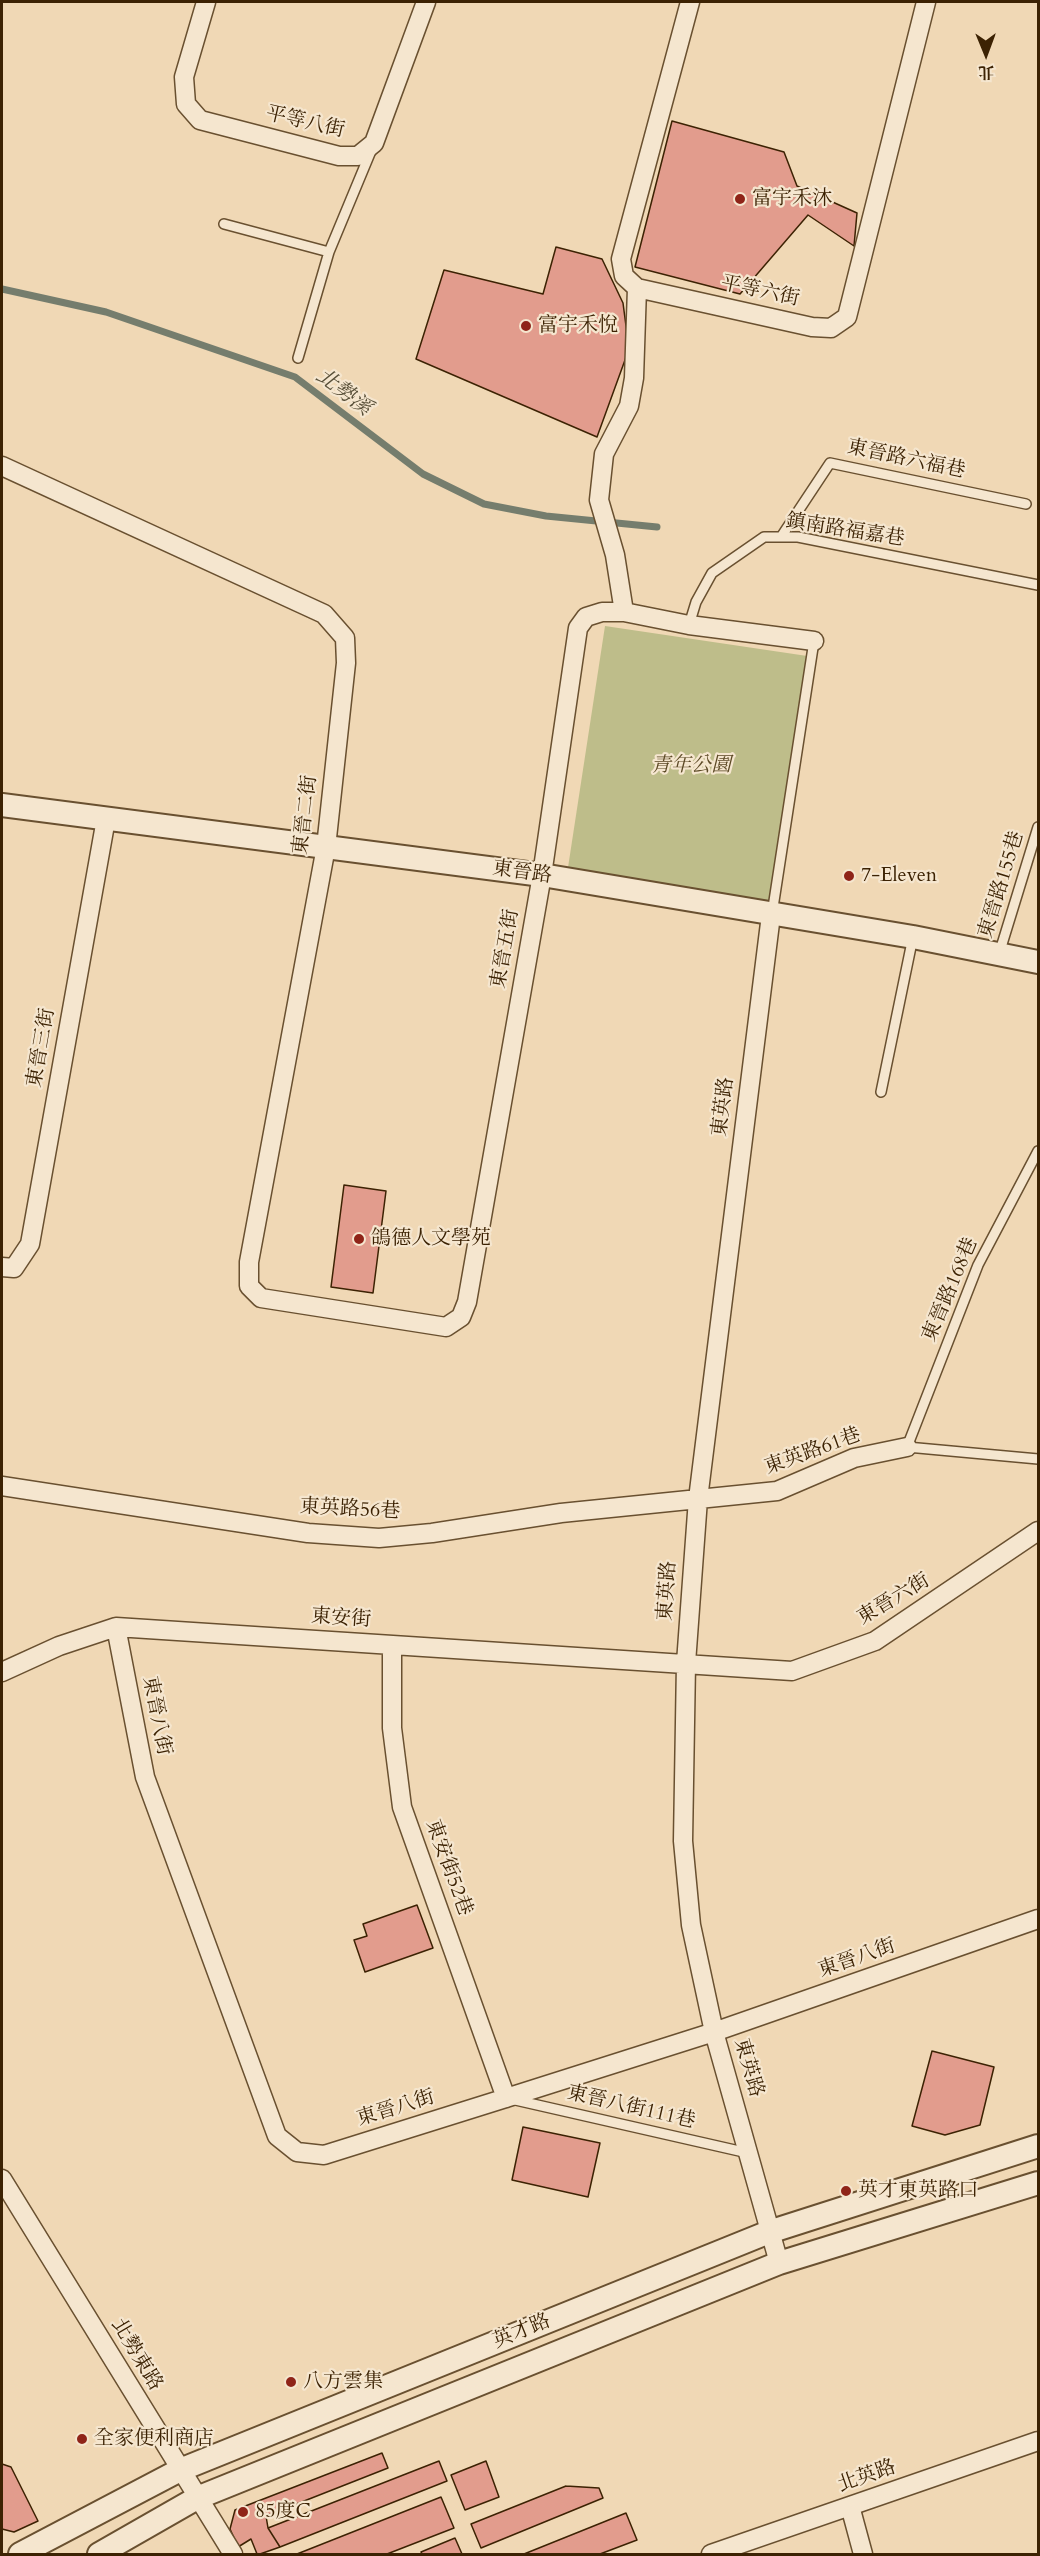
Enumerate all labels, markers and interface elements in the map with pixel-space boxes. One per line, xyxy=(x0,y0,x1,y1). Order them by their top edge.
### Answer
north arrow xyxy=(956,24,1016,84)
text: 北 xyxy=(978,61,995,83)
street label: 平等八街 xyxy=(263,102,347,144)
place label: 富宇禾沐 xyxy=(752,187,832,211)
marker: 富宇禾沐 xyxy=(733,192,747,206)
street label: 平等六街 xyxy=(718,272,802,312)
place label: 富宇禾悅 xyxy=(538,314,618,338)
marker: 富宇禾悅 xyxy=(519,319,533,333)
water label: 北勢溪 xyxy=(310,364,376,422)
street label: 東晉路六福巷 xyxy=(845,436,967,484)
street label: 鎮南路福嘉巷 xyxy=(784,510,906,552)
park label: 青年公園 xyxy=(651,754,731,778)
street label: 東晉二街 xyxy=(289,774,323,856)
street label: 東晉路155巷 xyxy=(974,829,1030,941)
street label: 東晉路 xyxy=(491,857,553,889)
place label: 7-Eleven xyxy=(861,864,937,888)
marker: 7-Eleven xyxy=(842,869,856,883)
street label: 東晉五街 xyxy=(487,908,525,990)
street label: 東晉三街 xyxy=(23,1007,61,1089)
street label: 東英路 xyxy=(708,1076,740,1138)
place label: 鴿德人文學苑 xyxy=(371,1227,491,1251)
marker: 鴿德人文學苑 xyxy=(352,1232,366,1246)
street label: 東晉路168巷 xyxy=(918,1234,984,1346)
street label: 東英路61巷 xyxy=(762,1424,864,1480)
street label: 東英路56巷 xyxy=(299,1495,401,1525)
street label: 東英路 xyxy=(654,1560,682,1622)
street label: 東晉六街 xyxy=(854,1569,934,1631)
street label: 東安街 xyxy=(310,1605,372,1633)
street label: 東晉八街 xyxy=(137,1674,175,1758)
street label: 東安街52巷 xyxy=(420,1817,476,1919)
street label: 東晉八街 xyxy=(815,1935,899,1983)
street label: 東英路 xyxy=(728,2036,768,2100)
street label: 東晉八街111巷 xyxy=(565,2082,697,2134)
street label: 東晉八街 xyxy=(354,2086,438,2132)
place label: 英才東英路口 xyxy=(858,2179,978,2203)
marker: 英才東英路口 xyxy=(839,2184,853,2198)
street label: 英才路 xyxy=(490,2310,554,2354)
street label: 北勢東路 xyxy=(105,2315,167,2395)
place label: 八方雲集 xyxy=(303,2370,383,2394)
marker: 八方雲集 xyxy=(284,2375,298,2389)
place label: 全家便利商店 xyxy=(94,2427,214,2451)
marker: 全家便利商店 xyxy=(75,2432,89,2446)
street label: 北英路 xyxy=(835,2456,899,2498)
place label: 85度C xyxy=(255,2500,311,2524)
marker: 85度C xyxy=(236,2505,250,2519)

